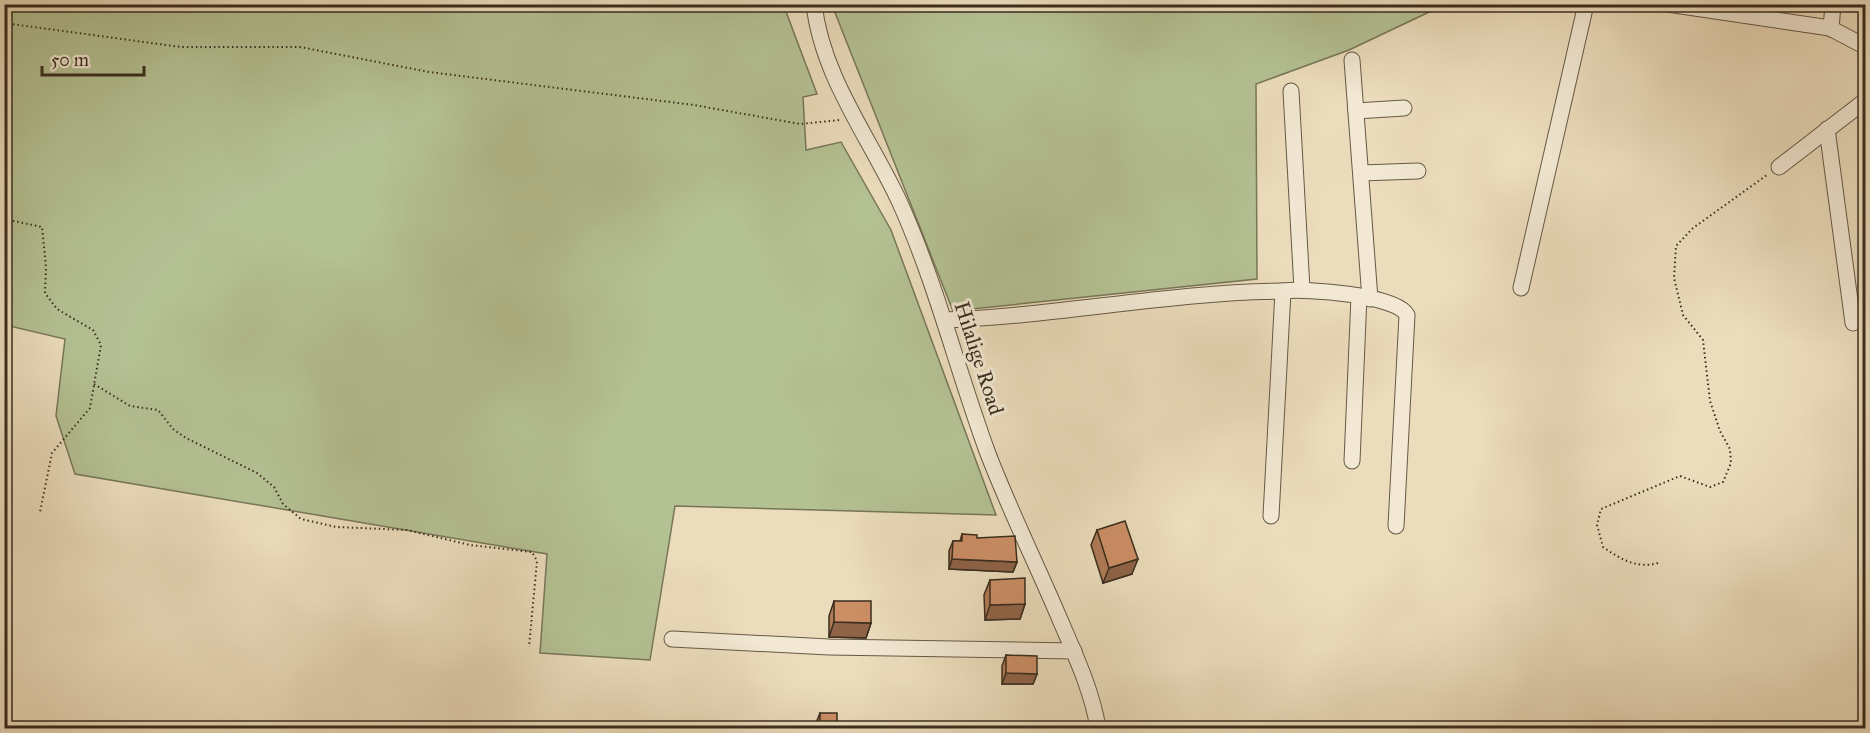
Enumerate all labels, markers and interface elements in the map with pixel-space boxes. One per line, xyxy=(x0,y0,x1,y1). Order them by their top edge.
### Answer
scale bar xyxy=(42,39,144,77)
text: 50 m xyxy=(51,49,89,71)
street label: Hilalige Road xyxy=(948,298,1010,418)

